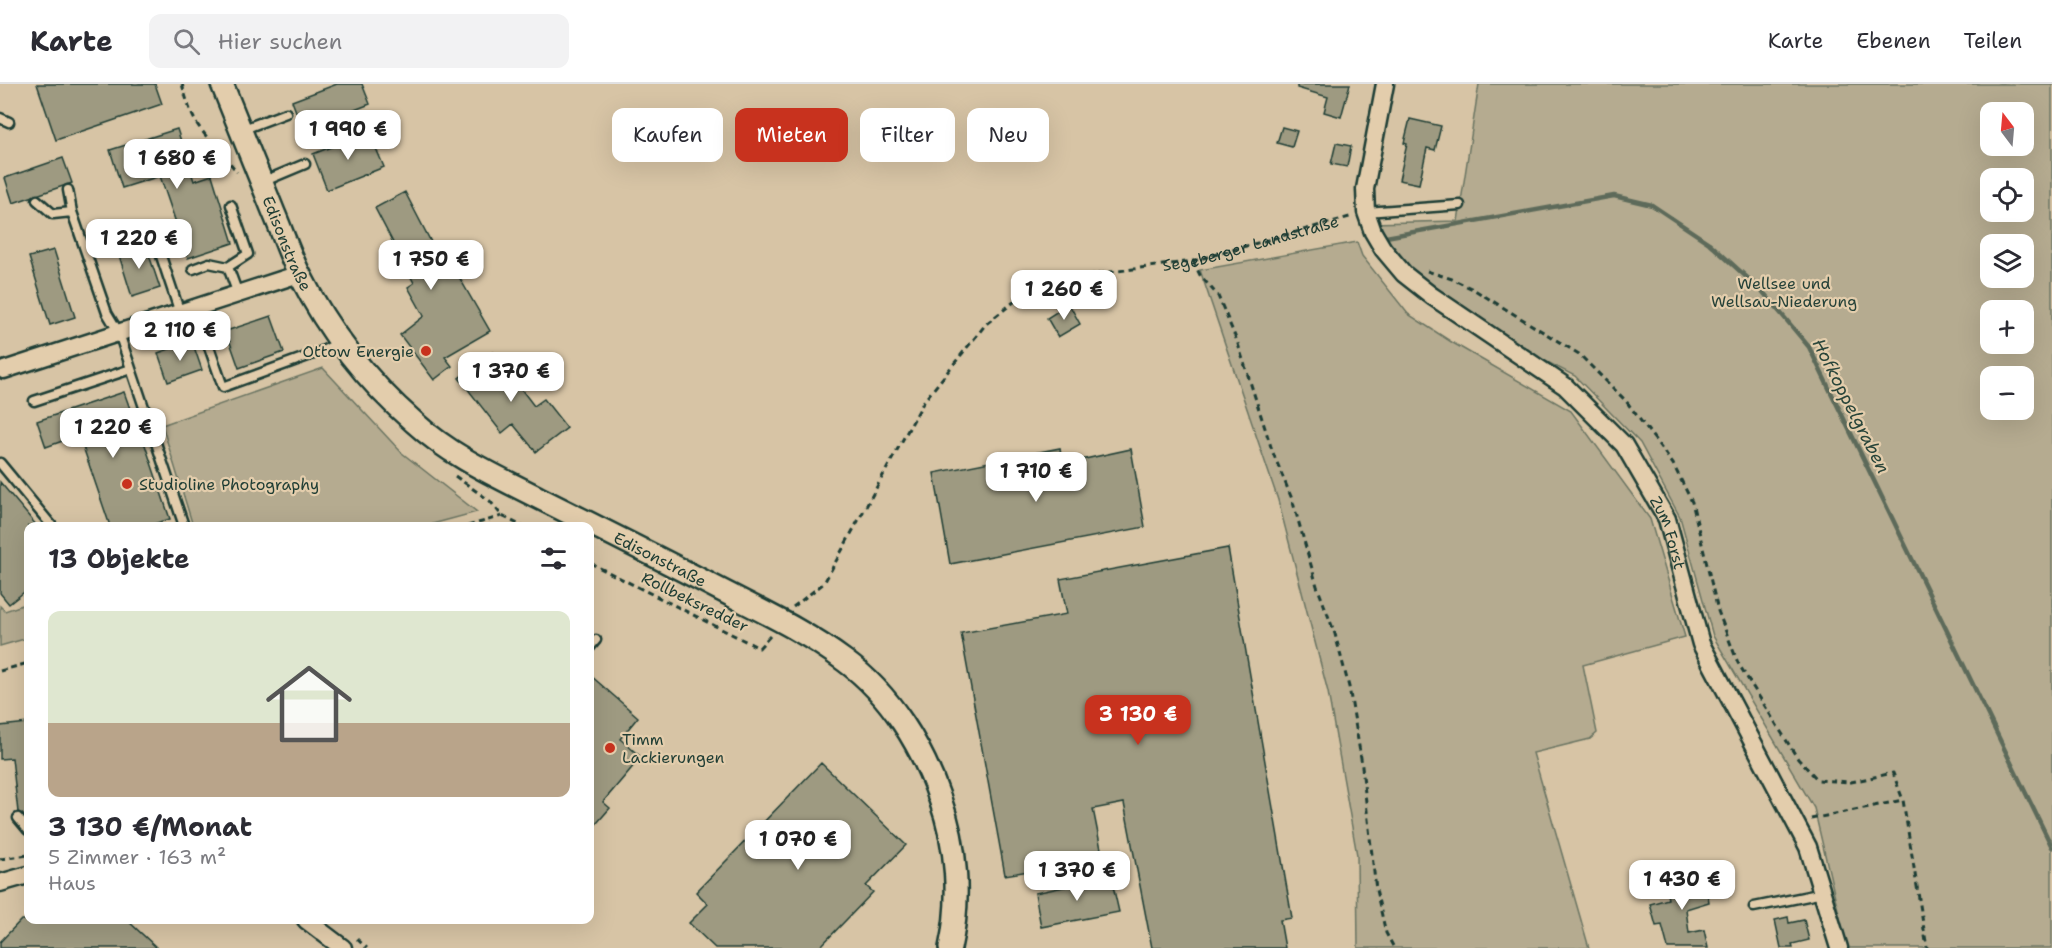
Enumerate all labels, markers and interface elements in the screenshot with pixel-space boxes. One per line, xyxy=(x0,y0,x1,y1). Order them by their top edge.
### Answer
search box xyxy=(149,14,569,68)
text: Karte xyxy=(30,22,113,60)
icon: search xyxy=(170,25,203,58)
text: Hier suchen xyxy=(218,27,342,56)
text: Karte xyxy=(1768,27,1823,55)
text: Ebenen xyxy=(1856,27,1931,55)
text: Teilen xyxy=(1964,27,2022,55)
north arrow xyxy=(1980,102,2034,156)
map controls xyxy=(1980,102,2034,420)
chip: Kaufen xyxy=(612,108,723,162)
chip: Mieten xyxy=(735,108,848,162)
chip: Filter xyxy=(860,108,955,162)
chip: Neu xyxy=(967,108,1049,162)
pin: 1 990 € xyxy=(293,110,403,161)
text: 1 990 € xyxy=(309,116,387,142)
pin: 1 680 € xyxy=(122,139,232,190)
text: 1 680 € xyxy=(138,145,216,171)
button: locate xyxy=(1980,168,2034,222)
street label: Edisonstraße xyxy=(258,193,317,294)
street label: Segeberger Landstraße xyxy=(1161,210,1341,275)
pin: 1 220 € xyxy=(84,219,194,270)
text: 1 220 € xyxy=(100,225,178,251)
button: layers xyxy=(1980,234,2034,288)
pin: 1 750 € xyxy=(376,240,486,291)
text: 1 750 € xyxy=(393,246,469,272)
pin: 1 260 € xyxy=(1009,270,1119,321)
park label: Wellsee und Wellsau-Niederung xyxy=(1711,273,1857,312)
text: 1 260 € xyxy=(1025,276,1103,302)
button: + xyxy=(1980,300,2034,354)
pin: 2 110 € xyxy=(125,311,235,362)
text: 2 110 € xyxy=(144,317,216,343)
water label: Hofkoppelgraben xyxy=(1807,334,1895,478)
place label: Ottow Energie xyxy=(303,341,414,362)
marker: Ottow Energie xyxy=(419,344,433,358)
pin: 1 370 € xyxy=(456,352,566,403)
text: 1 370 € xyxy=(472,358,550,384)
button: − xyxy=(1980,366,2034,420)
pin: 1 220 € xyxy=(58,408,168,459)
text: 1 220 € xyxy=(74,414,152,440)
pin: 1 710 € xyxy=(981,452,1091,503)
text: 1 710 € xyxy=(1000,458,1072,484)
place label: Studioline Photography xyxy=(139,474,319,495)
marker: Studioline Photography xyxy=(120,477,134,491)
street label: Zum Forst xyxy=(1645,492,1691,572)
street label: Edisonstraße xyxy=(610,527,710,591)
text: 13 Objekte xyxy=(48,541,190,576)
icon: filters xyxy=(537,542,570,575)
street label: Rollbeksredder xyxy=(638,567,752,637)
icon: home xyxy=(255,650,363,758)
pin: 3 130 € xyxy=(1083,695,1193,746)
text: 3 130 € xyxy=(1099,701,1177,727)
place label: Timm Lackierungen xyxy=(622,729,725,768)
marker: Timm Lackierungen xyxy=(603,741,617,755)
text: 3 130 €/Monat xyxy=(48,809,252,844)
pin: 1 070 € xyxy=(743,820,853,871)
text: 1 070 € xyxy=(759,826,837,852)
text: 5 Zimmer · 163 m² xyxy=(48,844,226,870)
pin: 1 370 € xyxy=(1022,851,1132,902)
text: 1 370 € xyxy=(1038,857,1116,883)
pin: 1 430 € xyxy=(1627,860,1737,911)
text: 1 430 € xyxy=(1643,866,1721,892)
text: Haus xyxy=(48,870,96,896)

